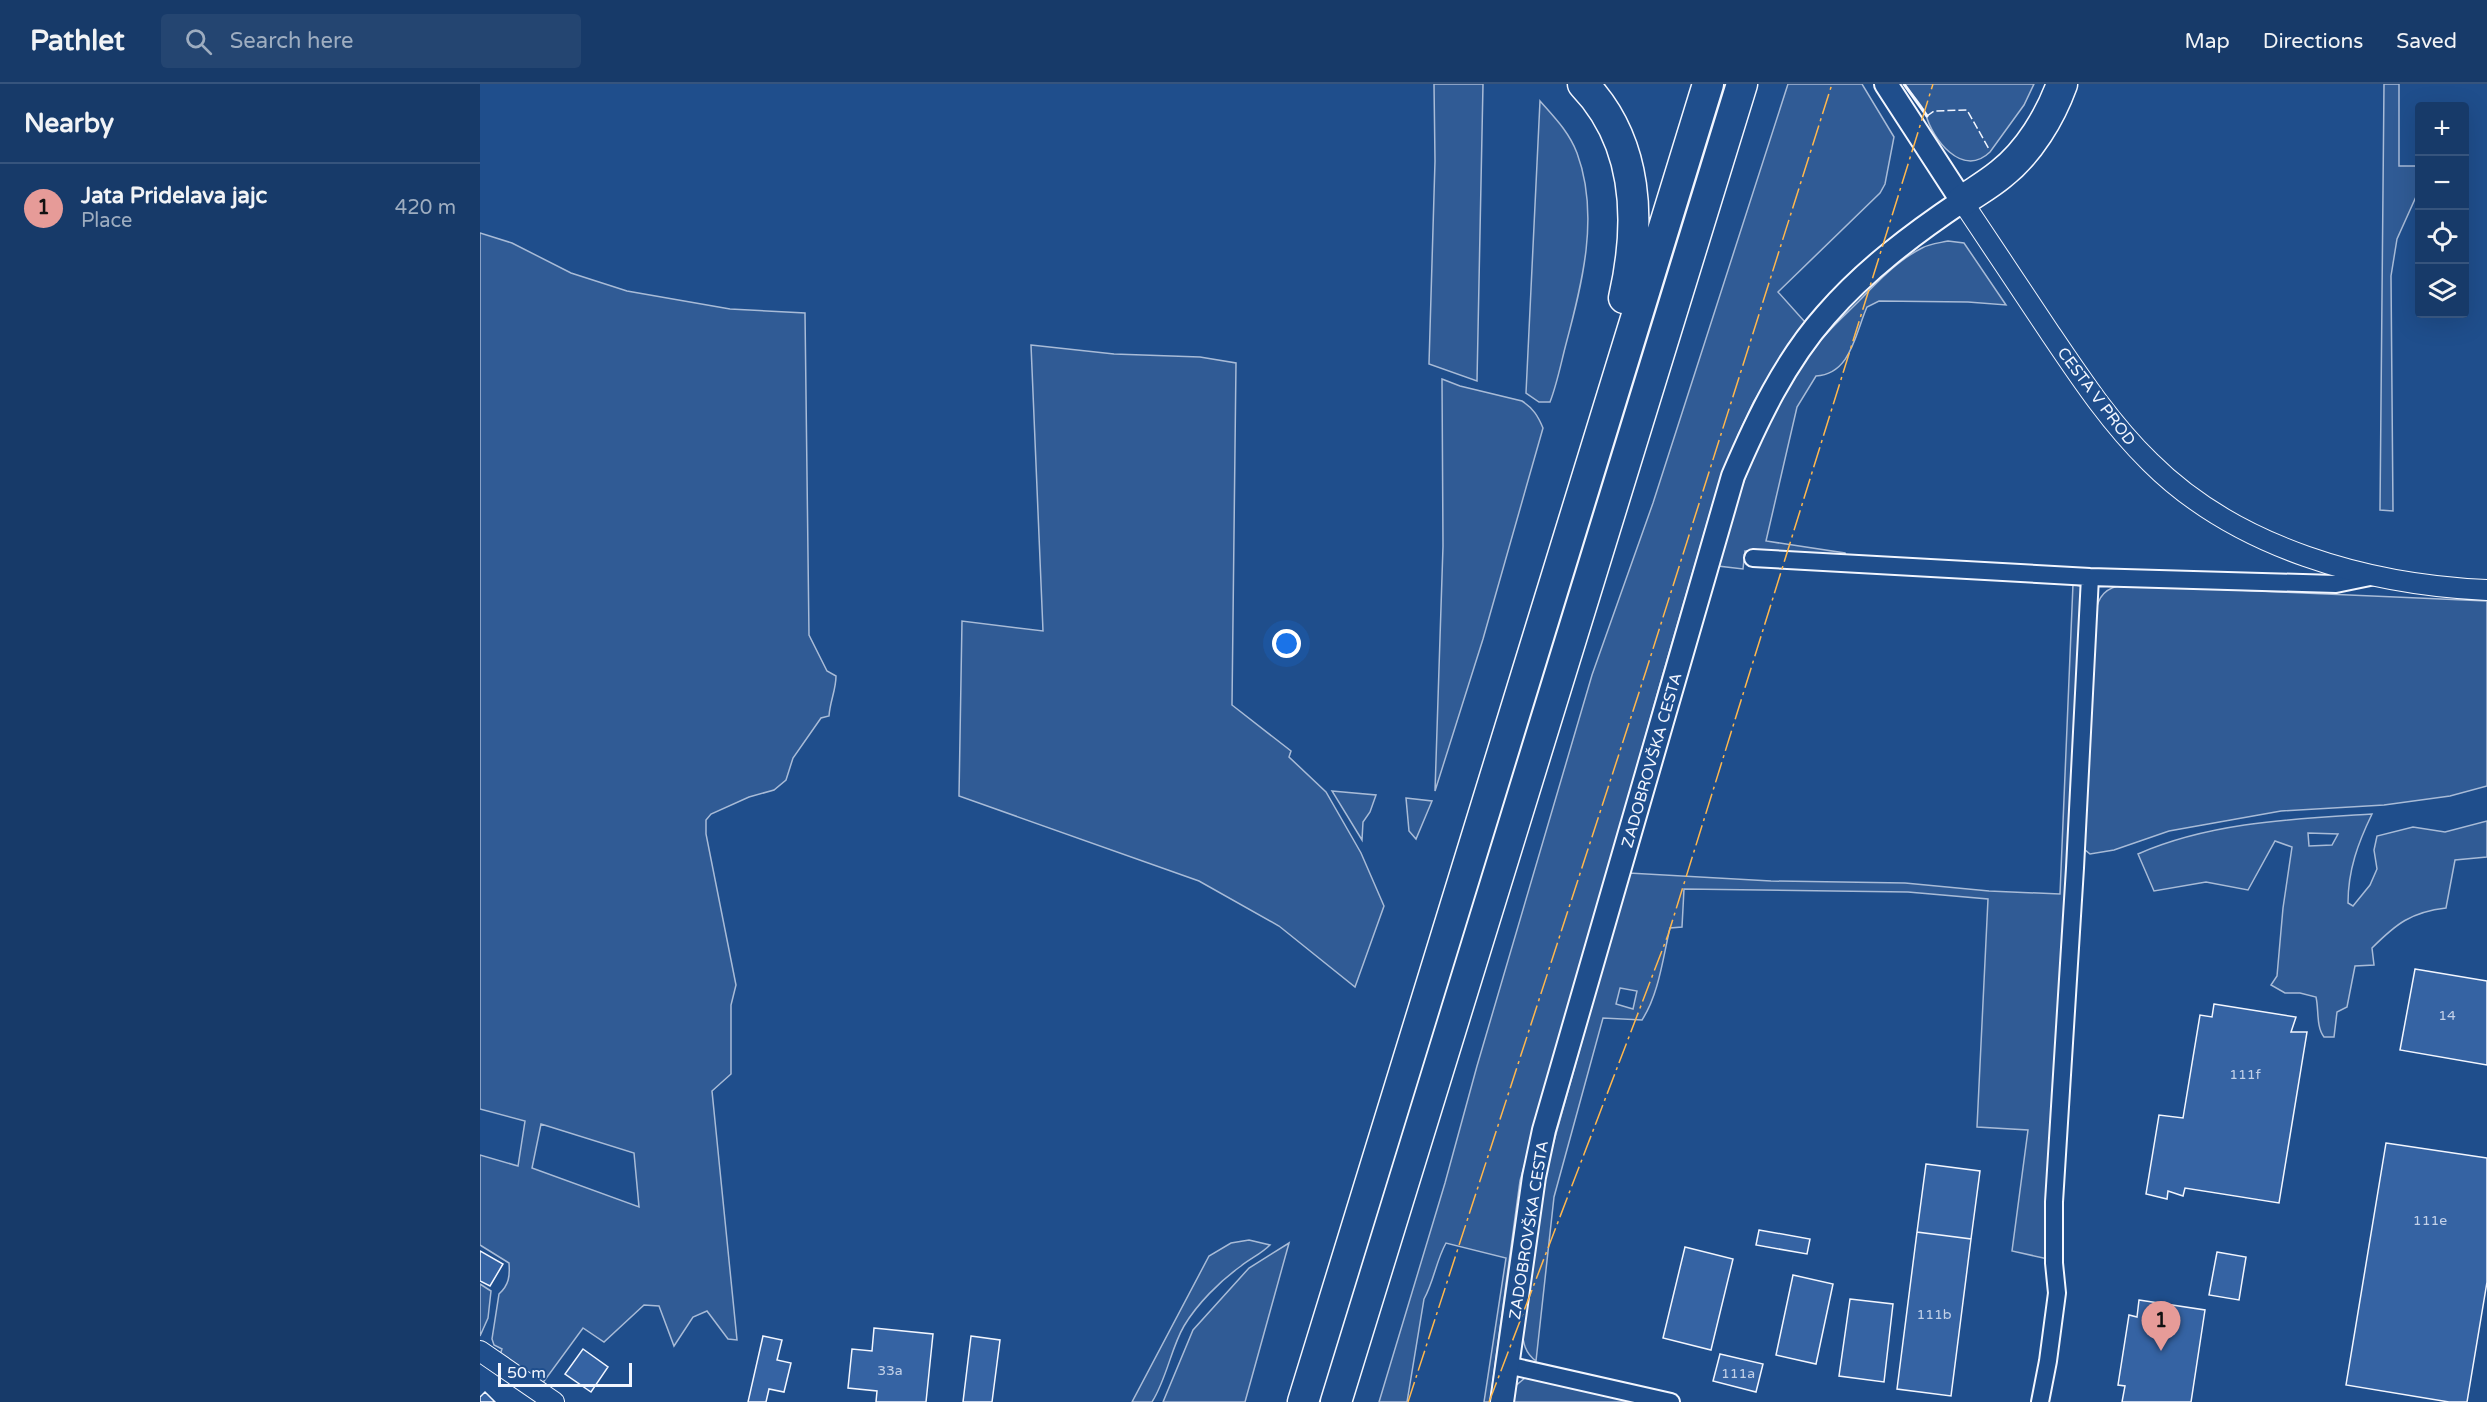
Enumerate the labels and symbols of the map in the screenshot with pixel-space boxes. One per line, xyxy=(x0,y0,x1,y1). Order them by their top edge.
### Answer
street label: CESTA V PROD xyxy=(2053,344,2140,450)
your location xyxy=(1272,629,1301,658)
street label: ZADOBROVŠKA CESTA xyxy=(1617,670,1687,850)
house number: 14 xyxy=(2438,1007,2456,1024)
house number: 111f xyxy=(2229,1066,2262,1083)
street label: ZADOBROVŠKA CESTA xyxy=(1505,1139,1553,1321)
house number: 111e xyxy=(2413,1212,2447,1229)
pin: 1 xyxy=(2142,1302,2180,1351)
house number: 111b xyxy=(1916,1306,1952,1323)
scale bar xyxy=(498,1360,632,1388)
house number: 33a xyxy=(877,1362,903,1379)
house number: 111a xyxy=(1721,1365,1755,1382)

